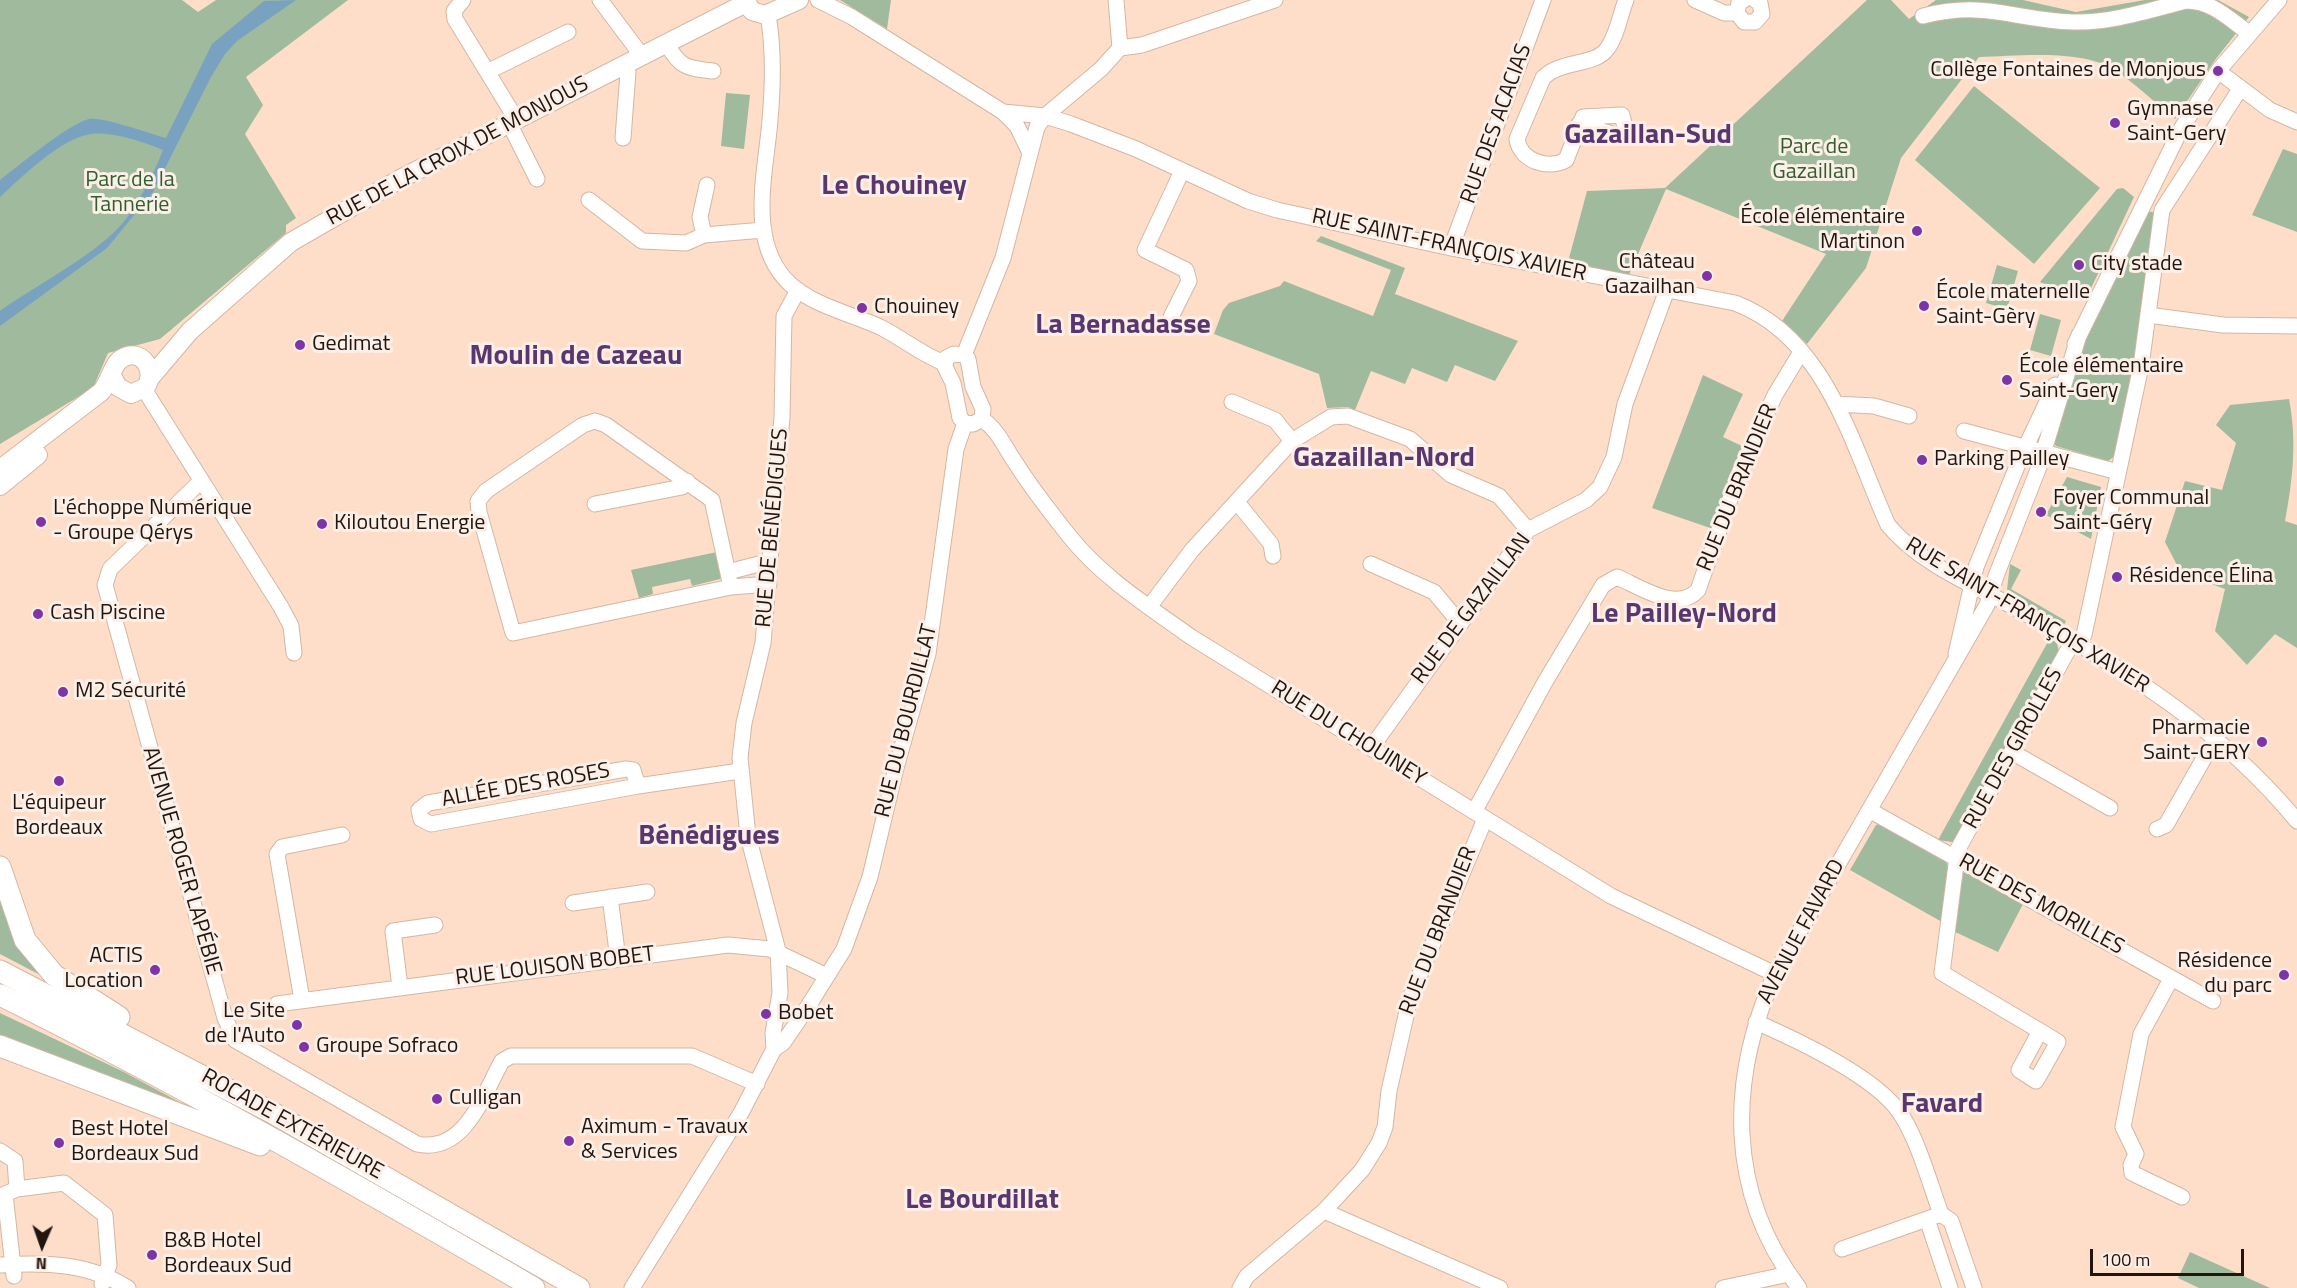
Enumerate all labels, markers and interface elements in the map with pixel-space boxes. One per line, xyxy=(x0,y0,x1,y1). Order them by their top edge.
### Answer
street label: RUE DES ACACIAS xyxy=(1456,41,1538,207)
place label: Collège Fontaines de Monjous xyxy=(1930,58,2206,84)
marker: Collège Fontaines de Monjous xyxy=(2211,64,2225,78)
street label: RUE DE LA CROIX DE MONJOUS xyxy=(323,72,593,232)
place label: Gymnase Saint-Gery xyxy=(2127,97,2226,148)
marker: Gymnase Saint-Gery xyxy=(2108,116,2122,130)
district label: Gazaillan-Sud xyxy=(1564,119,1732,153)
park label: Parc de Gazaillan xyxy=(1772,135,1856,186)
park label: Parc de la Tannerie xyxy=(85,168,175,220)
district label: Le Chouiney xyxy=(821,170,967,204)
street label: RUE SAINT-FRANÇOIS XAVIER xyxy=(1309,204,1589,288)
place label: École élémentaire Martinon xyxy=(1740,205,1905,256)
marker: École élémentaire Martinon xyxy=(1910,224,1924,238)
place label: Château Gazailhan xyxy=(1605,250,1695,302)
place label: City stade xyxy=(2091,252,2183,278)
marker: City stade xyxy=(2072,258,2086,272)
marker: Château Gazailhan xyxy=(1700,269,1714,283)
place label: École maternelle Saint-Gèry xyxy=(1936,280,2090,332)
place label: Chouiney xyxy=(874,295,959,321)
marker: École maternelle Saint-Gèry xyxy=(1917,299,1931,313)
marker: Chouiney xyxy=(855,301,869,315)
district label: La Bernadasse xyxy=(1035,309,1211,343)
place label: Gedimat xyxy=(312,332,390,358)
marker: Gedimat xyxy=(293,338,307,352)
district label: Moulin de Cazeau xyxy=(470,340,682,374)
place label: École élémentaire Saint-Gery xyxy=(2019,354,2184,406)
marker: École élémentaire Saint-Gery xyxy=(2000,373,2014,387)
street label: RUE DU BRANDIER xyxy=(1692,400,1784,576)
street label: RUE DE BÉNÉDIGUES xyxy=(751,427,795,629)
district label: Gazaillan-Nord xyxy=(1293,442,1475,476)
place label: Parking Pailley xyxy=(1934,447,2069,473)
marker: Parking Pailley xyxy=(1915,453,1929,467)
place label: Foyer Communal Saint-Géry xyxy=(2053,486,2209,538)
place label: L'échoppe Numérique - Groupe Qérys xyxy=(53,496,252,548)
marker: Foyer Communal Saint-Géry xyxy=(2034,505,2048,519)
place label: Kiloutou Energie xyxy=(334,511,485,537)
marker: L'échoppe Numérique - Groupe Qérys xyxy=(34,515,48,529)
marker: Kiloutou Energie xyxy=(315,517,329,531)
street label: RUE DE GAZAILLAN xyxy=(1407,528,1537,690)
street label: RUE SAINT-FRANÇOIS XAVIER xyxy=(1900,533,2154,699)
place label: Résidence Élina xyxy=(2129,564,2273,590)
marker: Résidence Élina xyxy=(2110,570,2124,584)
district label: Le Pailley-Nord xyxy=(1591,598,1777,632)
place label: Cash Piscine xyxy=(50,601,165,627)
marker: Cash Piscine xyxy=(31,607,45,621)
street label: RUE DU BOURDILLAT xyxy=(870,622,944,820)
street label: RUE DES GIROLLES xyxy=(1959,664,2069,834)
street label: RUE DU CHOUINEY xyxy=(1266,676,1430,792)
place label: M2 Sécurité xyxy=(75,679,186,705)
marker: M2 Sécurité xyxy=(56,685,70,699)
place label: Pharmacie Saint-GERY xyxy=(2143,716,2250,768)
marker: Pharmacie Saint-GERY xyxy=(2255,735,2269,749)
street label: AVENUE ROGER LAPÉBIE xyxy=(136,744,226,978)
street label: ALLÉE DES ROSES xyxy=(440,758,612,814)
marker: L'équipeur Bordeaux xyxy=(52,774,66,788)
place label: L'équipeur Bordeaux xyxy=(12,791,106,842)
district label: Bénédigues xyxy=(638,820,780,854)
street label: RUE DU BRANDIER xyxy=(1395,843,1483,1019)
street label: RUE DES MORILLES xyxy=(1954,849,2128,961)
street label: AVENUE FAVARD xyxy=(1753,855,1851,1009)
street label: RUE LOUISON BOBET xyxy=(454,942,656,992)
place label: ACTIS Location xyxy=(64,944,143,996)
place label: Résidence du parc xyxy=(2177,949,2272,1000)
marker: ACTIS Location xyxy=(148,963,162,977)
marker: Résidence du parc xyxy=(2277,968,2291,982)
place label: Le Site de l'Auto xyxy=(205,999,285,1050)
place label: Bobet xyxy=(778,1001,834,1027)
marker: Bobet xyxy=(759,1007,773,1021)
marker: Le Site de l'Auto xyxy=(290,1018,304,1032)
place label: Groupe Sofraco xyxy=(316,1034,458,1060)
marker: Groupe Sofraco xyxy=(297,1040,311,1054)
street label: ROCADE EXTÉRIEURE xyxy=(197,1064,387,1186)
place label: Culligan xyxy=(449,1086,522,1112)
district label: Favard xyxy=(1901,1088,1983,1122)
marker: Culligan xyxy=(430,1092,444,1106)
place label: Aximum - Travaux & Services xyxy=(581,1115,748,1166)
place label: Best Hotel Bordeaux Sud xyxy=(71,1117,199,1168)
marker: Aximum - Travaux & Services xyxy=(562,1134,576,1148)
marker: Best Hotel Bordeaux Sud xyxy=(52,1136,66,1150)
district label: Le Bourdillat xyxy=(905,1184,1059,1218)
north arrow xyxy=(12,1216,72,1276)
place label: B&B Hotel Bordeaux Sud xyxy=(164,1229,292,1280)
scale bar xyxy=(2093,1237,2248,1275)
text: 100 m xyxy=(2101,1246,2150,1273)
marker: B&B Hotel Bordeaux Sud xyxy=(145,1248,159,1262)
text: N xyxy=(35,1252,47,1276)

